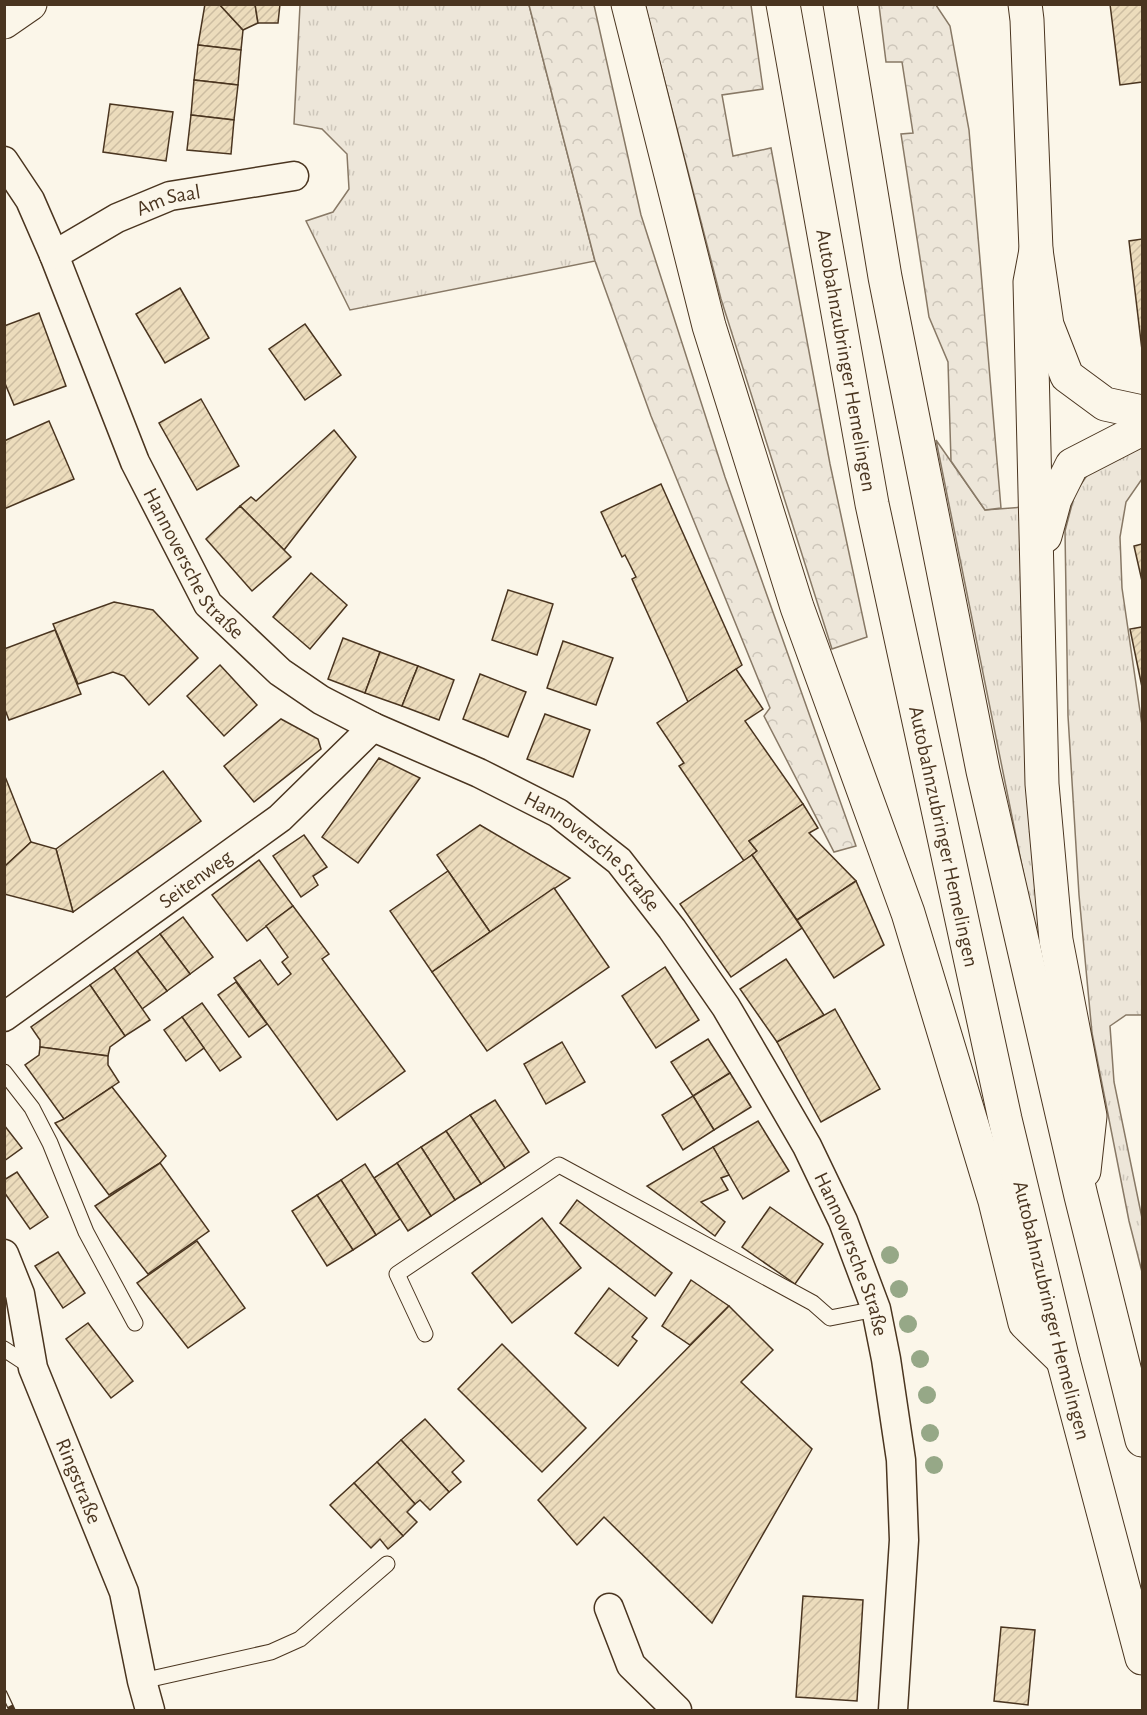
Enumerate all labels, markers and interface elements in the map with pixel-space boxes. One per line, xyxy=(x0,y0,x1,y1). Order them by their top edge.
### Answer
street label: Am Saal xyxy=(133,181,202,220)
street label: Autobahnzubringer Hemelingen xyxy=(812,228,880,493)
street label: Hannoversche Straße xyxy=(139,485,248,643)
street label: Autobahnzubringer Hemelingen xyxy=(905,704,982,969)
street label: Hannoversche Straße xyxy=(521,788,664,915)
street label: Seitenweg xyxy=(155,846,237,913)
street label: Hannoversche Straße xyxy=(810,1169,891,1338)
street label: Autobahnzubringer Hemelingen xyxy=(1009,1179,1094,1442)
street label: Ringstraße xyxy=(52,1435,105,1527)

